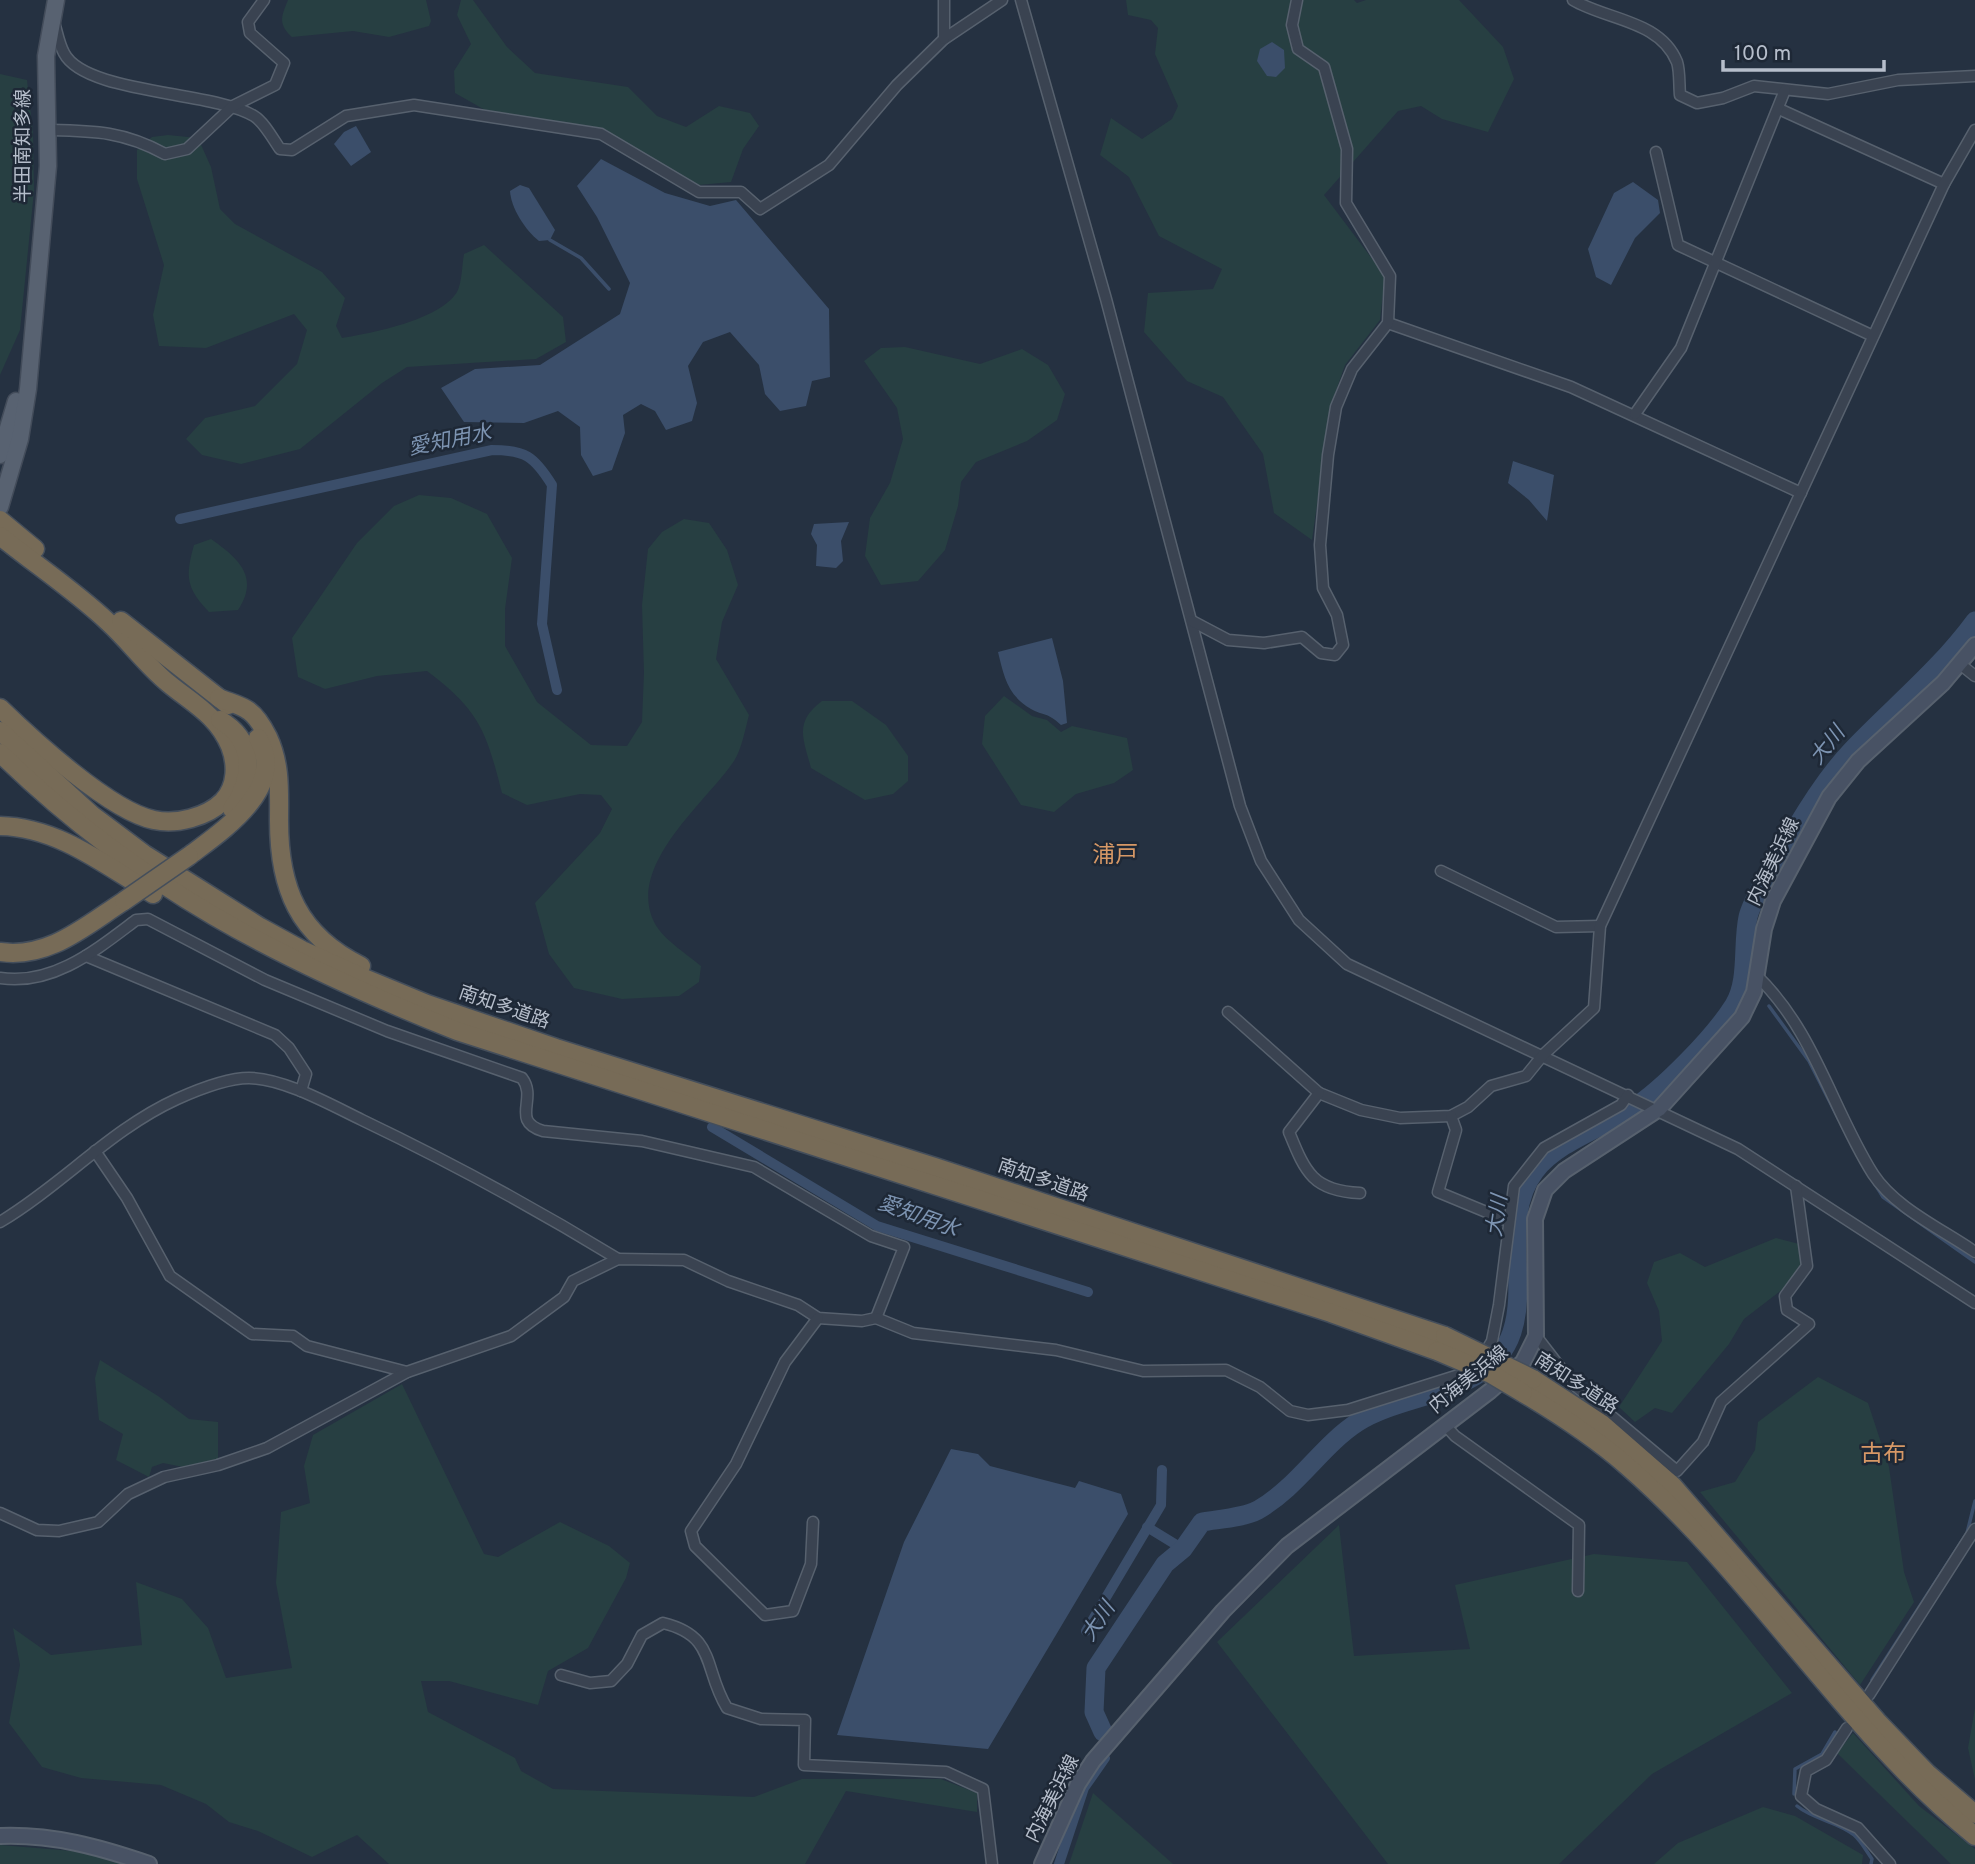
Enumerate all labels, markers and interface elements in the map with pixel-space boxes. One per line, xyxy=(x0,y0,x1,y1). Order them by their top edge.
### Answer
scale bar xyxy=(1723,28,1884,72)
text: 100 m xyxy=(1734,41,1791,68)
street label: 半田南知多線 xyxy=(12,89,36,203)
water label: 愛知用水 xyxy=(406,419,496,462)
water label: 大川 xyxy=(1804,720,1853,771)
street label: 内海美浜線 xyxy=(1742,814,1806,910)
district label: 浦戸 xyxy=(1092,842,1138,871)
street label: 南知多道路 xyxy=(455,981,553,1035)
street label: 南知多道路 xyxy=(994,1154,1092,1208)
water label: 愛知用水 xyxy=(874,1190,964,1245)
water label: 大川 xyxy=(1482,1191,1515,1239)
street label: 内海美浜線 xyxy=(1425,1341,1513,1419)
street label: 南知多道路 xyxy=(1530,1348,1622,1420)
district label: 古布 xyxy=(1860,1441,1906,1470)
water label: 大川 xyxy=(1076,1595,1123,1647)
street label: 内海美浜線 xyxy=(1021,1751,1085,1847)

